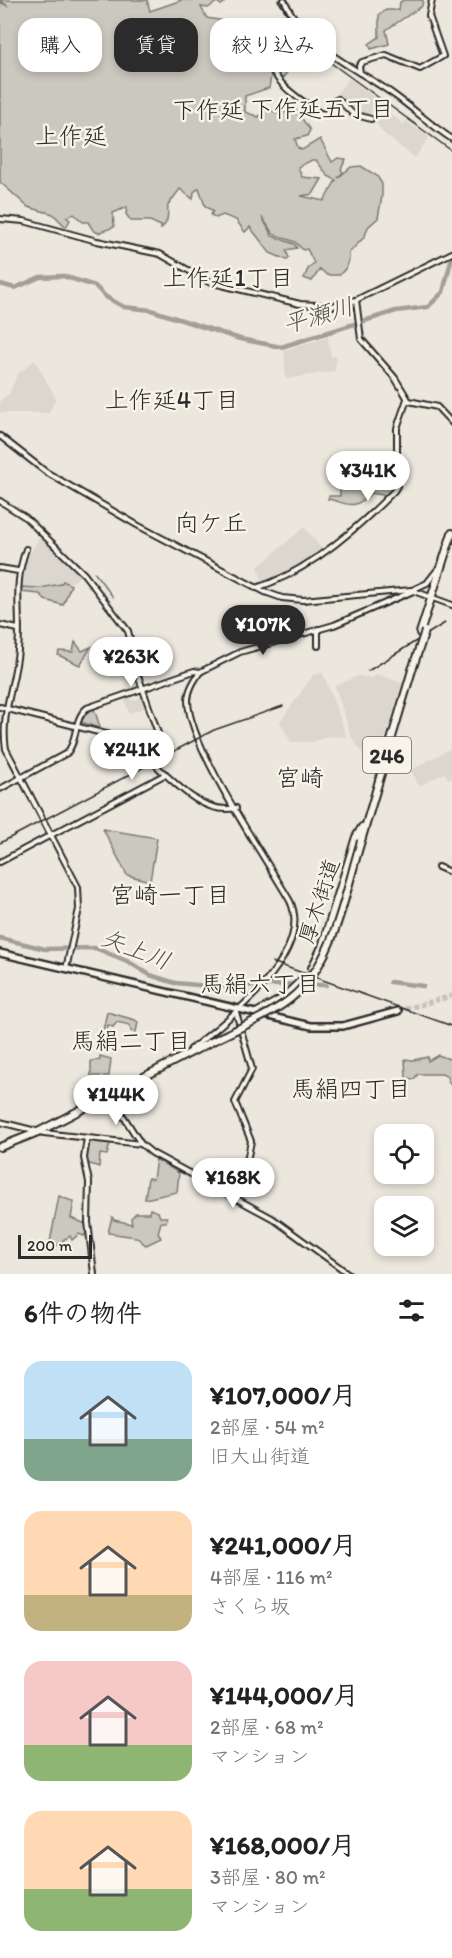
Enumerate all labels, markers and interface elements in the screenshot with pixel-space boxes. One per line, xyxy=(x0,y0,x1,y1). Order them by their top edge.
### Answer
chip: 購入 xyxy=(18,18,102,72)
chip: 賃貸 xyxy=(114,18,198,72)
chip: 絞り込み xyxy=(210,18,336,72)
district label: 下作延五丁目 xyxy=(250,94,394,123)
district label: 下作延 xyxy=(172,95,244,124)
district label: 上作延 xyxy=(35,121,107,150)
district label: 上作延1丁目 xyxy=(162,263,294,292)
water label: 平瀬川 xyxy=(279,291,357,339)
district label: 上作延4丁目 xyxy=(105,385,239,414)
pin: ¥341K xyxy=(326,451,410,502)
text: ¥341K xyxy=(340,458,396,482)
district label: 向ケ丘 xyxy=(175,508,247,537)
pin: ¥107K xyxy=(221,605,305,656)
text: ¥107K xyxy=(235,612,291,636)
pin: ¥263K xyxy=(89,637,173,688)
text: ¥263K xyxy=(103,644,159,668)
pin: ¥241K xyxy=(90,730,174,781)
text: ¥241K xyxy=(104,737,160,761)
road number: 246 xyxy=(363,737,411,773)
district label: 宮崎 xyxy=(276,763,324,792)
street label: 厚木街道 xyxy=(293,855,345,947)
district label: 宮崎一丁目 xyxy=(110,880,230,909)
water label: 矢上川 xyxy=(97,923,175,975)
district label: 馬絹六丁目 xyxy=(200,969,320,998)
district label: 馬絹二丁目 xyxy=(71,1026,191,1055)
district label: 馬絹四丁目 xyxy=(291,1074,411,1103)
pin: ¥144K xyxy=(74,1075,158,1126)
text: ¥144K xyxy=(87,1082,145,1106)
map controls xyxy=(374,1124,434,1256)
button: locate xyxy=(374,1124,434,1184)
pin: ¥168K xyxy=(191,1158,275,1209)
text: ¥168K xyxy=(206,1165,260,1189)
button: layers xyxy=(374,1196,434,1256)
scale bar xyxy=(18,1232,92,1260)
text: 200 m xyxy=(27,1236,72,1255)
icon: filters xyxy=(395,1294,428,1327)
text: 6件の物件 xyxy=(24,1297,142,1329)
text: ¥107,000/月 xyxy=(210,1379,357,1411)
icon: home xyxy=(72,1385,144,1457)
text: 2部屋 · 54 m² xyxy=(210,1415,324,1439)
text: 旧大山街道 xyxy=(210,1444,310,1468)
text: ¥241,000/月 xyxy=(210,1529,357,1561)
icon: home xyxy=(72,1535,144,1607)
text: 4部屋 · 116 m² xyxy=(210,1565,333,1589)
text: さくら坂 xyxy=(210,1594,290,1618)
text: ¥144,000/月 xyxy=(210,1679,359,1711)
icon: home xyxy=(72,1685,144,1757)
text: 2部屋 · 68 m² xyxy=(210,1715,323,1739)
text: マンション xyxy=(210,1744,309,1768)
text: ¥168,000/月 xyxy=(210,1829,356,1861)
icon: home xyxy=(72,1835,144,1907)
text: 3部屋 · 80 m² xyxy=(210,1865,326,1889)
text: マンション xyxy=(210,1894,309,1918)

